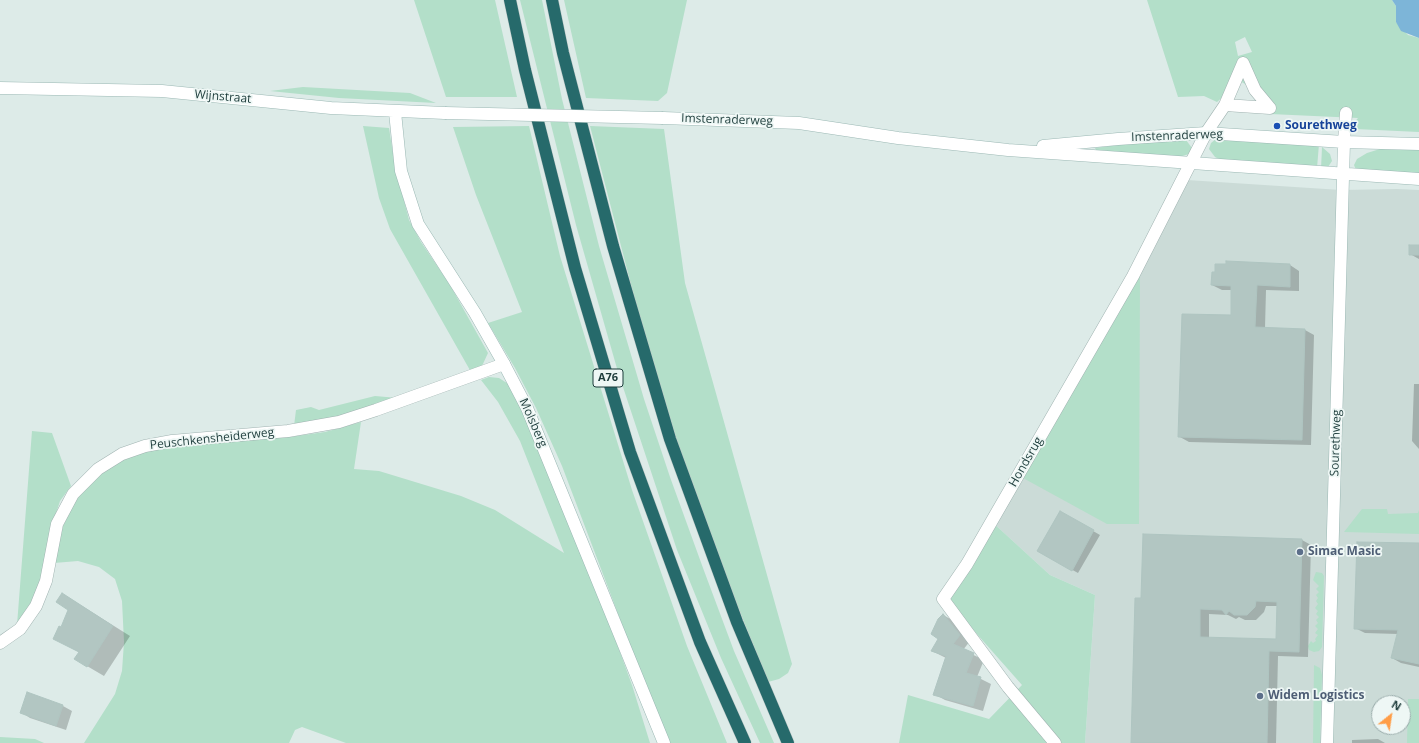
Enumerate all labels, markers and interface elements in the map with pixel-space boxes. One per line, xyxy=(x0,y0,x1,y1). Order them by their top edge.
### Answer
street label: Wijnstraat xyxy=(194,87,252,107)
street label: Imstenraderweg xyxy=(681,111,773,129)
place label: Sourethweg xyxy=(1285,119,1357,133)
marker: Sourethweg xyxy=(1272,121,1282,131)
street label: Imstenraderweg xyxy=(1131,127,1223,145)
road number: A76 xyxy=(593,369,623,387)
street label: Molsberg xyxy=(516,396,550,450)
street label: Sourethweg xyxy=(1328,409,1344,477)
street label: Peuschkensheiderweg xyxy=(149,425,275,453)
street label: Hondsrug xyxy=(1006,434,1046,490)
place label: Simac Masic xyxy=(1308,545,1381,559)
marker: Simac Masic xyxy=(1295,547,1305,557)
place label: Widem Logistics xyxy=(1268,689,1364,703)
marker: Widem Logistics xyxy=(1255,691,1265,701)
north arrow xyxy=(1371,695,1411,735)
text: N xyxy=(1389,696,1404,714)

